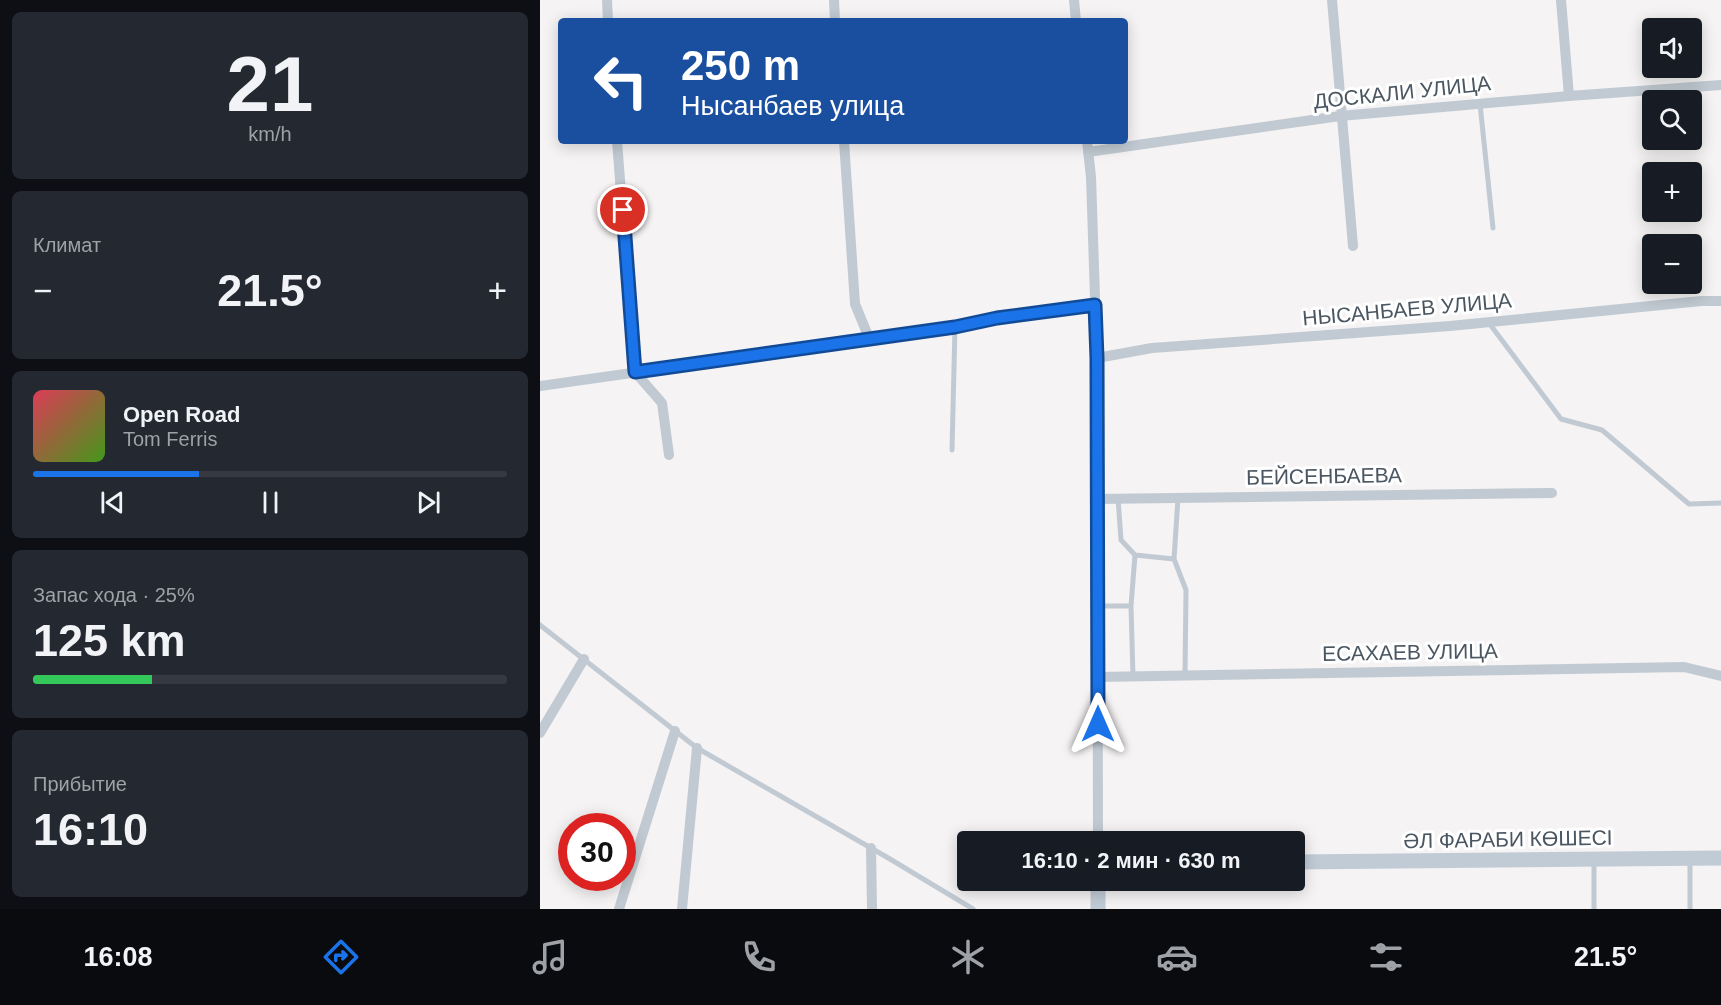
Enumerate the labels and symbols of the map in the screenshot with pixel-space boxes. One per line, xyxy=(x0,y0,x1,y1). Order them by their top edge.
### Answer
street label: ДОСКАЛИ УЛИЦА xyxy=(1312,71,1492,113)
pin xyxy=(597,184,648,235)
street label: НЫСАНБАЕВ УЛИЦА xyxy=(1301,288,1513,330)
street label: БЕЙСЕНБАЕВА xyxy=(1246,463,1402,489)
street label: ЕСАХАЕВ УЛИЦА xyxy=(1322,639,1498,665)
position arrow xyxy=(1066,692,1130,756)
speed limit sign: 30 xyxy=(558,813,636,891)
street label: ӘЛ ФАРАБИ КӨШЕСІ xyxy=(1403,826,1613,852)

